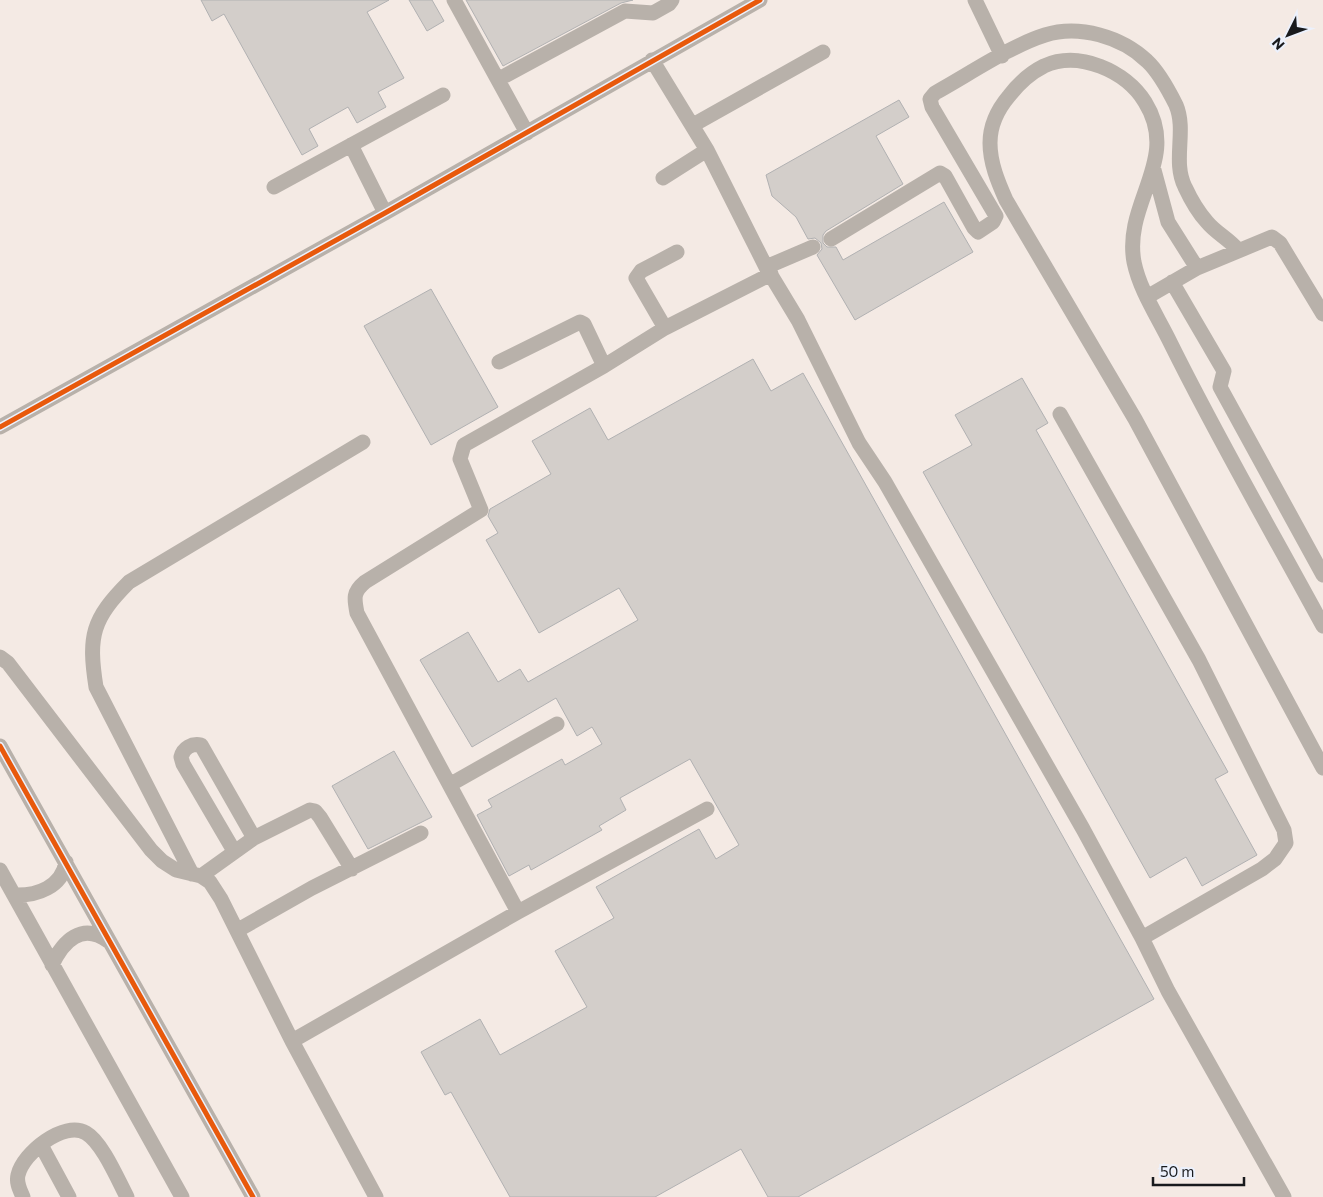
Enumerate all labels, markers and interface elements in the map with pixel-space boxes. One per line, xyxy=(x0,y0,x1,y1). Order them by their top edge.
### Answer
north arrow xyxy=(1263,10,1313,60)
text: N xyxy=(1268,34,1288,54)
scale bar xyxy=(1153,1154,1244,1186)
text: 50 m xyxy=(1160,1162,1194,1180)

